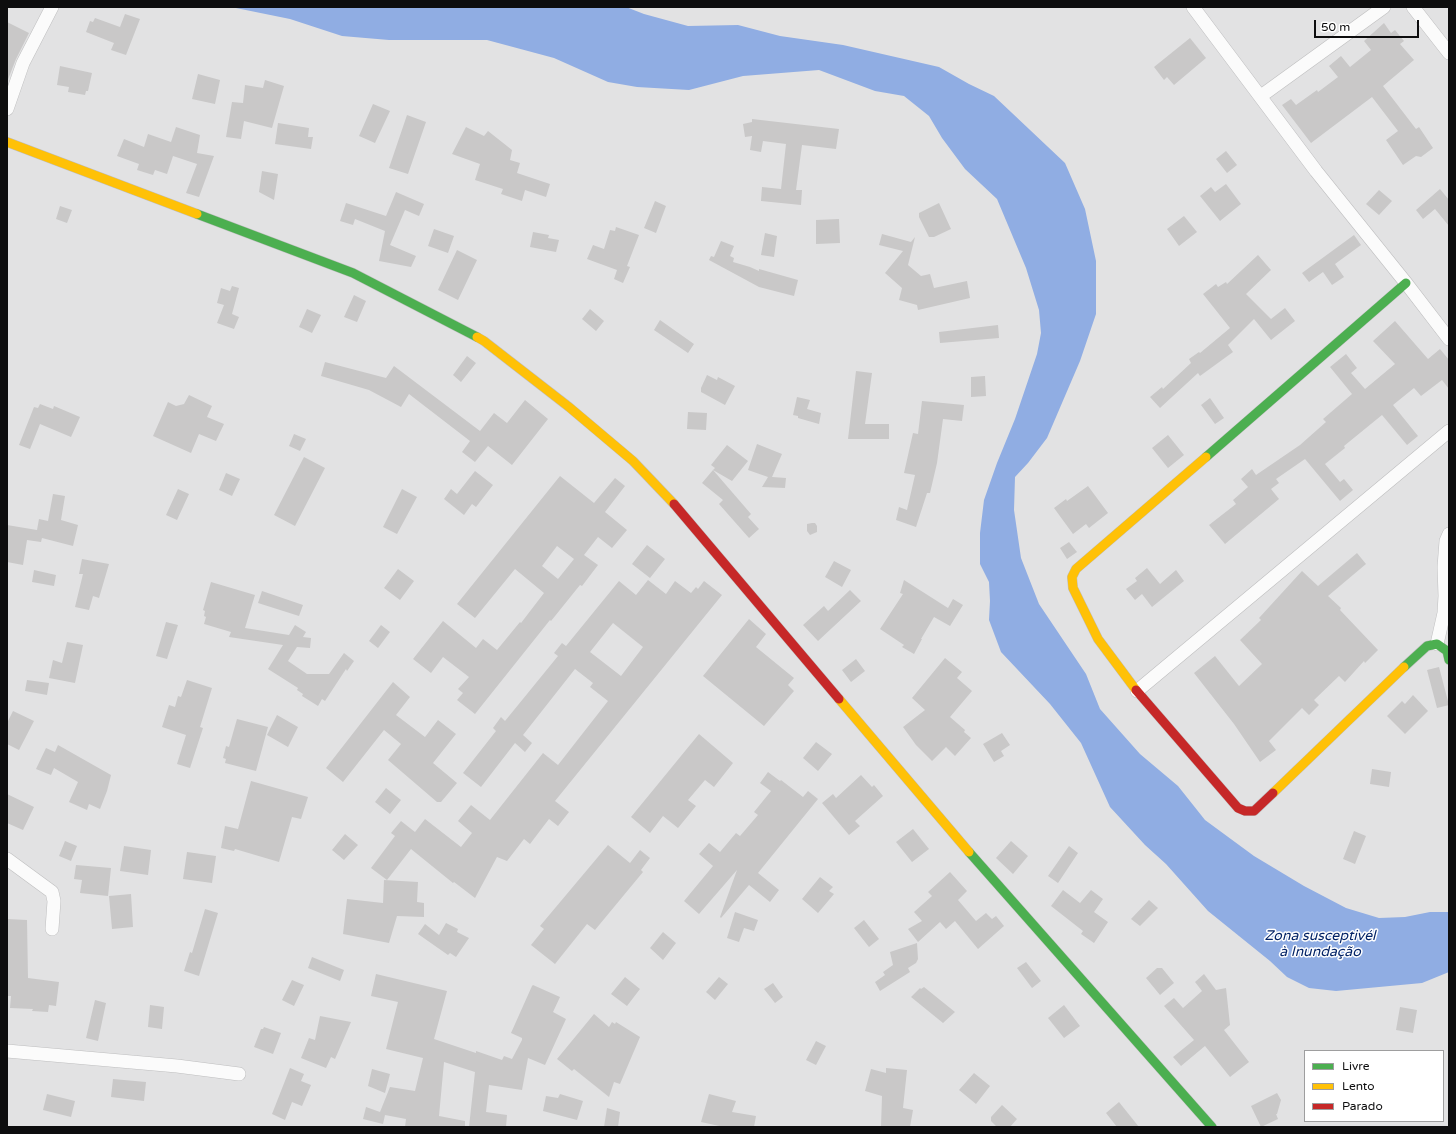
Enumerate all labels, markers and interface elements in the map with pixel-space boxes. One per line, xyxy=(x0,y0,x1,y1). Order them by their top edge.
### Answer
scale bar xyxy=(1316,12,1421,38)
text: 50 m xyxy=(1321,20,1350,34)
water label: Zona susceptivél à Inundação xyxy=(1264,928,1376,960)
legend xyxy=(1304,1050,1444,1122)
text: Livre xyxy=(1342,1059,1369,1073)
text: Lento xyxy=(1342,1079,1375,1093)
text: Parado xyxy=(1342,1099,1383,1113)

